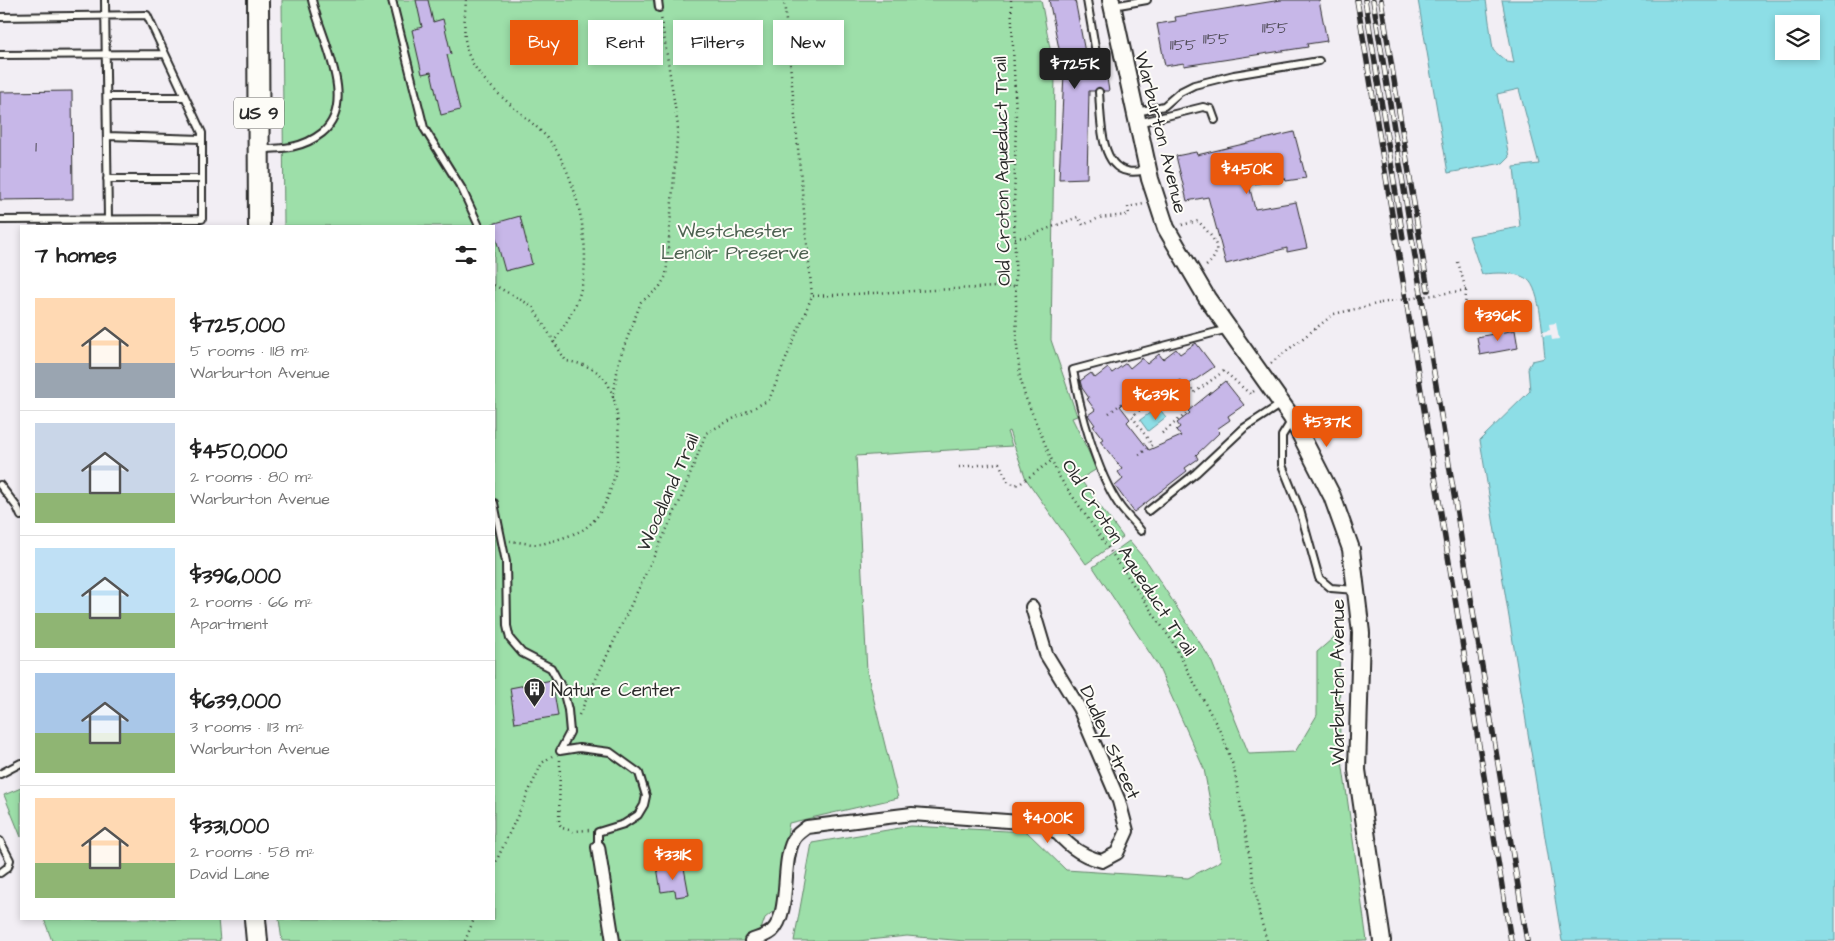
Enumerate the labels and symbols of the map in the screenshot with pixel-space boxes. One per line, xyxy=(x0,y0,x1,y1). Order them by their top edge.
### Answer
house number: 1155 xyxy=(1262,17,1289,39)
house number: 1155 xyxy=(1203,28,1230,50)
house number: 1155 xyxy=(1170,34,1197,56)
pin: $725K xyxy=(1040,48,1110,90)
street label: Warburton Avenue xyxy=(1127,49,1194,216)
street label: Old Croton Aqueduct Trail xyxy=(987,56,1018,286)
road number: US 9 xyxy=(234,98,284,128)
house number: 1 xyxy=(35,136,37,158)
pin: $450K xyxy=(1212,152,1282,195)
park label: Westchester Lenoir Preserve xyxy=(661,218,809,267)
pin: $396K xyxy=(1463,300,1533,342)
pin: $639K xyxy=(1121,378,1191,421)
pin: $537K xyxy=(1292,406,1362,448)
street label: Woodland Trail xyxy=(630,429,706,556)
street label: Old Croton Aqueduct Trail xyxy=(1055,454,1203,661)
street label: Warburton Avenue xyxy=(1325,599,1352,765)
building icon: Nature Center xyxy=(523,677,547,708)
place label: Nature Center xyxy=(551,677,680,704)
street label: Dudley Street xyxy=(1072,682,1147,804)
pin: $400K xyxy=(1013,802,1083,844)
pin: $331K xyxy=(638,838,708,881)

